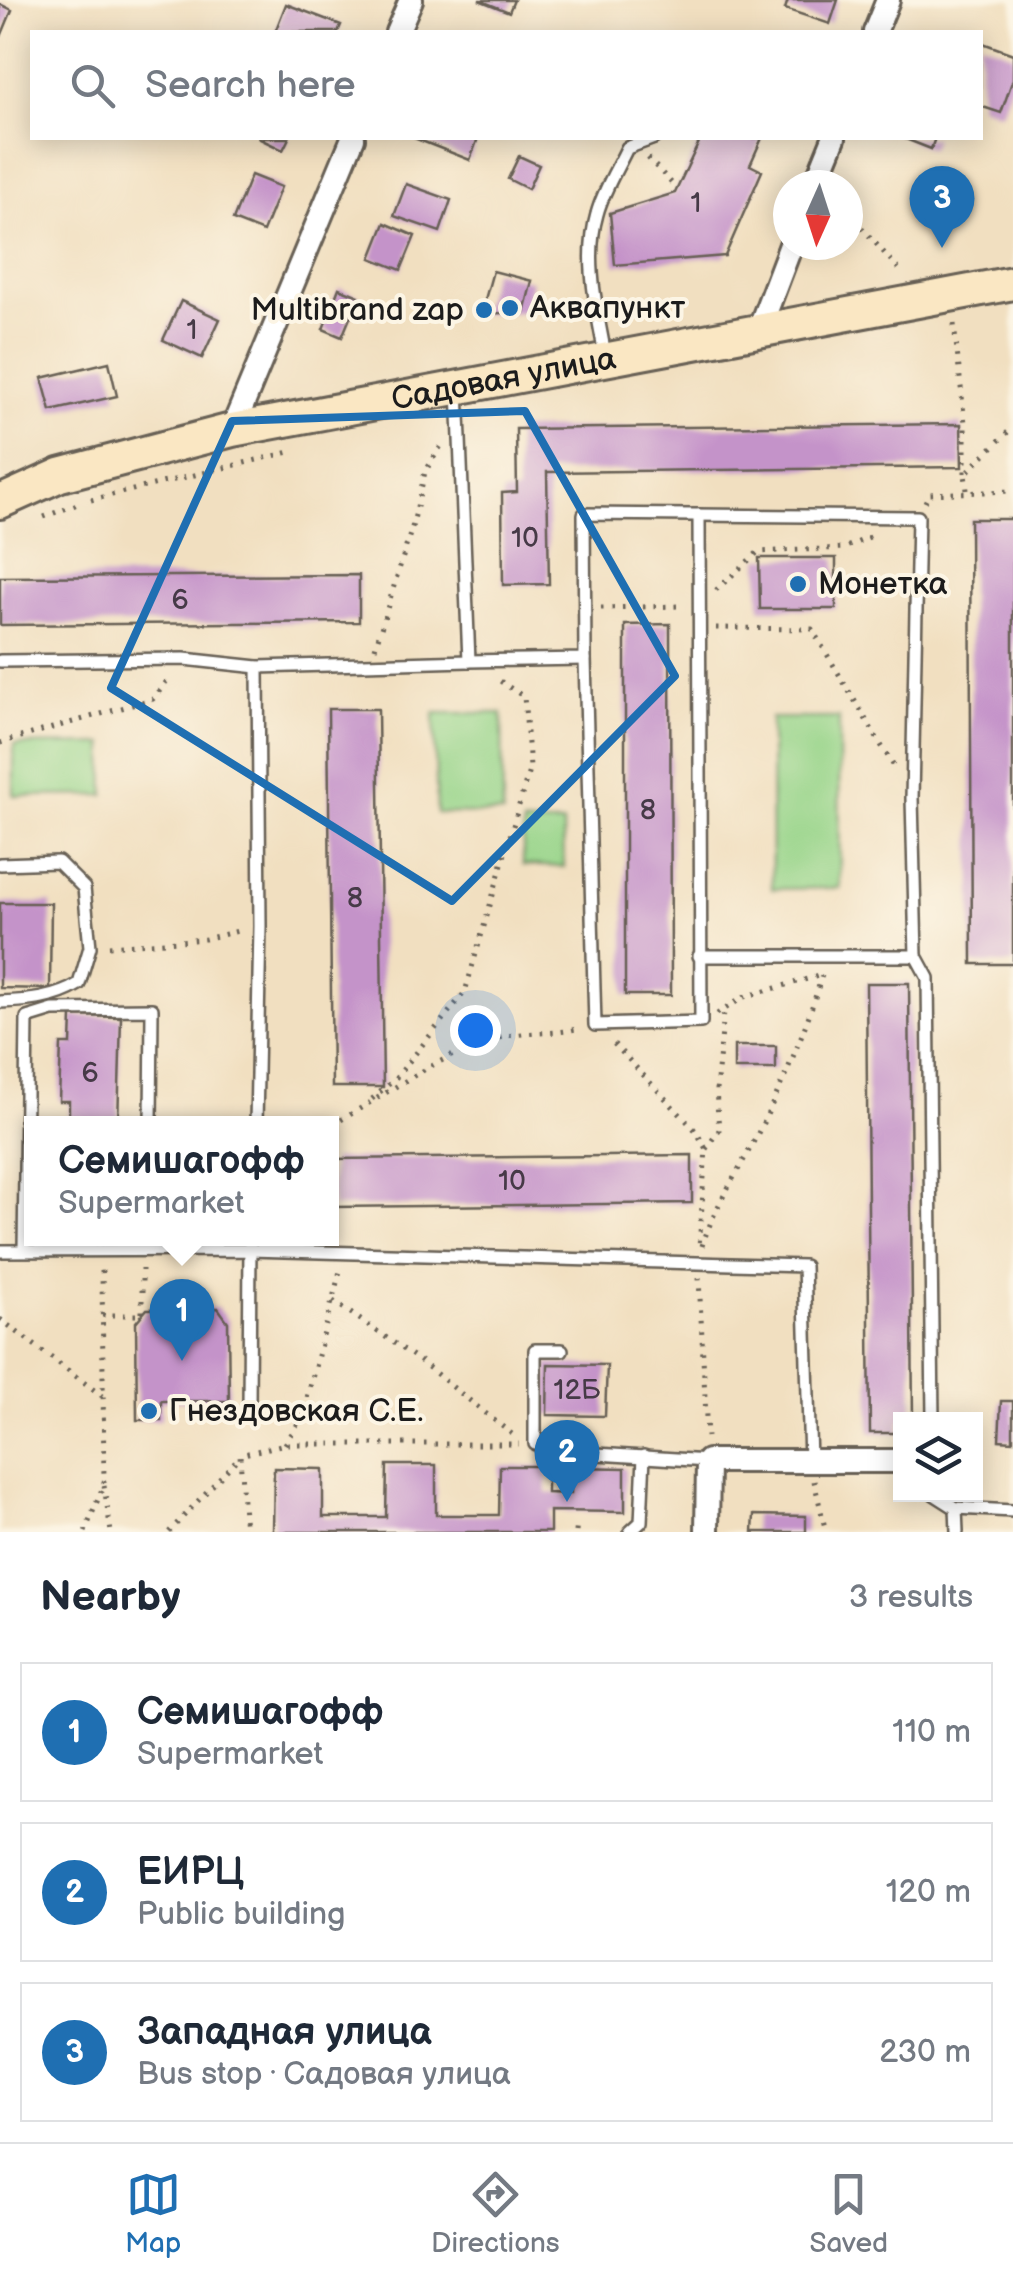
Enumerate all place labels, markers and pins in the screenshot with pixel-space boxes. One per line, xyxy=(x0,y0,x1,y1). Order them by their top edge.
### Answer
pin: 3 xyxy=(910,166,974,248)
place label: Аквапункт xyxy=(529,289,685,328)
place label: Multibrand zap xyxy=(250,291,464,330)
marker: Аквапункт xyxy=(499,297,521,319)
marker: Multibrand zap xyxy=(473,299,495,321)
place label: Монетка xyxy=(818,565,948,604)
marker: Монетка xyxy=(787,573,809,595)
pin: 1 xyxy=(150,1278,214,1361)
place label: Гнездовская С.Е. xyxy=(169,1392,423,1431)
marker: Гнездовская С.Е. xyxy=(138,1400,160,1422)
pin: 2 xyxy=(534,1420,600,1502)

